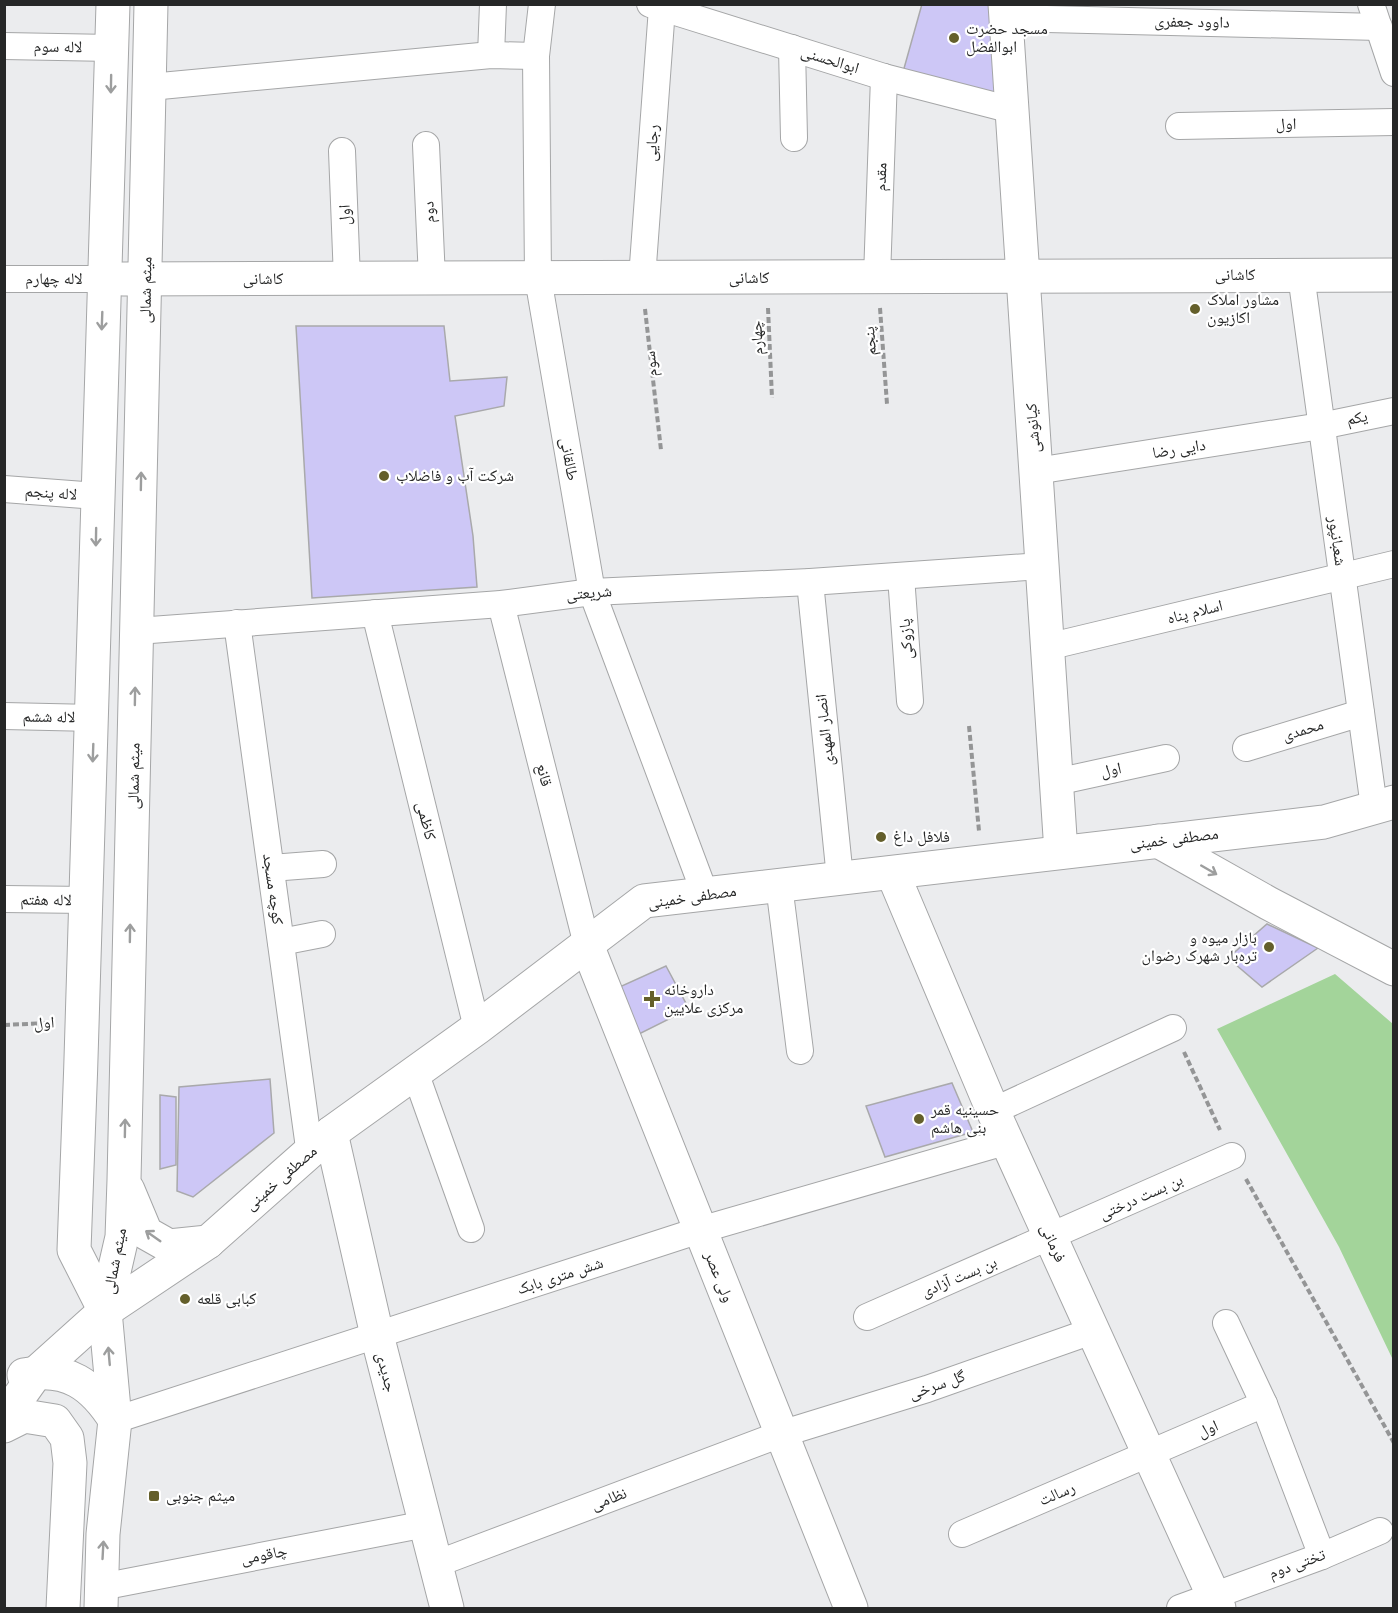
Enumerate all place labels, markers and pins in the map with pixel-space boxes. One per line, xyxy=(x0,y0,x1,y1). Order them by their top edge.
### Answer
place label: مسجد حضرت ابوالفضل xyxy=(966,18,1048,58)
marker: مسجد حضرت ابوالفضل xyxy=(947,31,961,45)
place label: مشاور املاک اکازیون xyxy=(1207,289,1279,329)
marker: مشاور املاک اکازیون xyxy=(1188,302,1202,316)
place label: شرکت آب و فاضلاب xyxy=(396,465,514,487)
marker: شرکت آب و فاضلاب xyxy=(377,469,391,483)
place label: فلافل داغ xyxy=(893,826,950,848)
marker: فلافل داغ xyxy=(874,830,888,844)
place label: بازار میوه و تره‌بار شهرک رضوان xyxy=(1142,927,1257,967)
marker: بازار میوه و تره‌بار شهرک رضوان xyxy=(1262,940,1276,954)
place label: داروخانه مرکزی علایین xyxy=(664,979,743,1019)
marker: داروخانه مرکزی علایین xyxy=(645,992,659,1006)
place label: حسینیه قمر بنی هاشم xyxy=(930,1099,999,1139)
marker: حسینیه قمر بنی هاشم xyxy=(912,1112,926,1126)
place label: کبابی قلعه xyxy=(197,1288,257,1310)
marker: کبابی قلعه xyxy=(178,1292,192,1306)
place label: میثم جنوبی xyxy=(166,1485,235,1507)
marker: میثم جنوبی xyxy=(147,1489,161,1503)

